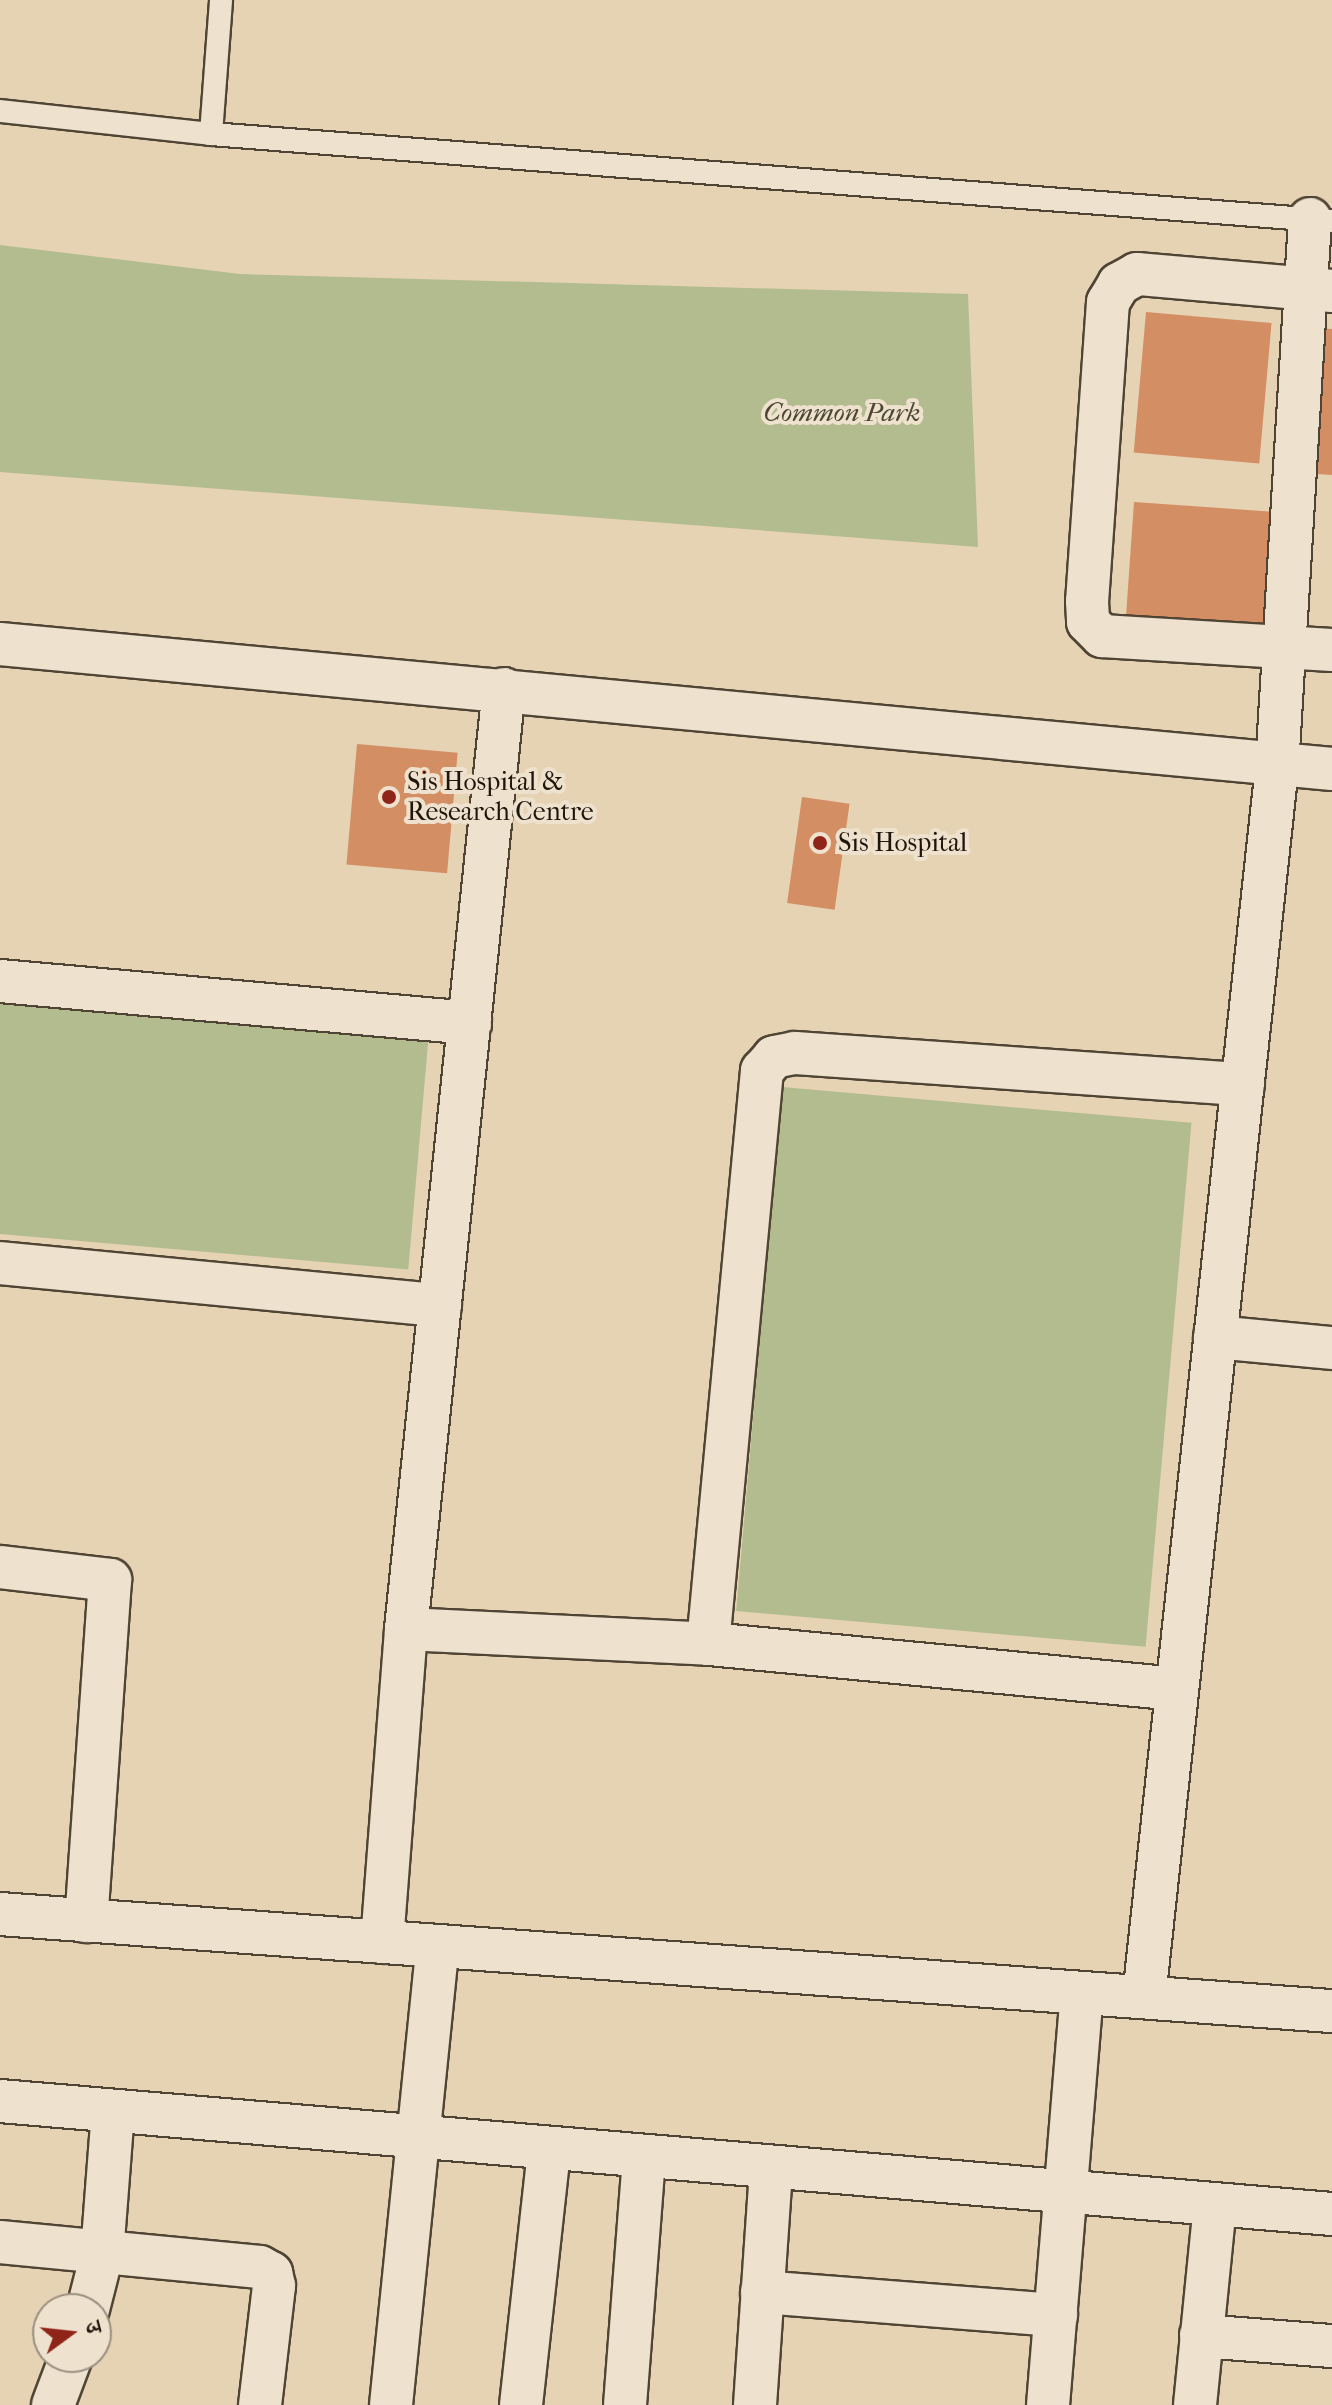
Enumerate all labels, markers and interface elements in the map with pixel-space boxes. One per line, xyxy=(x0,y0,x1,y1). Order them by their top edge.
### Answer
park label: Common Park xyxy=(764,397,920,429)
place label: Sis Hospital & Research Centre xyxy=(407,766,594,828)
marker: Sis Hospital & Research Centre xyxy=(378,786,400,808)
place label: Sis Hospital xyxy=(838,827,967,859)
marker: Sis Hospital xyxy=(809,832,831,854)
north arrow xyxy=(32,2293,112,2373)
text: उ xyxy=(79,2319,107,2336)

